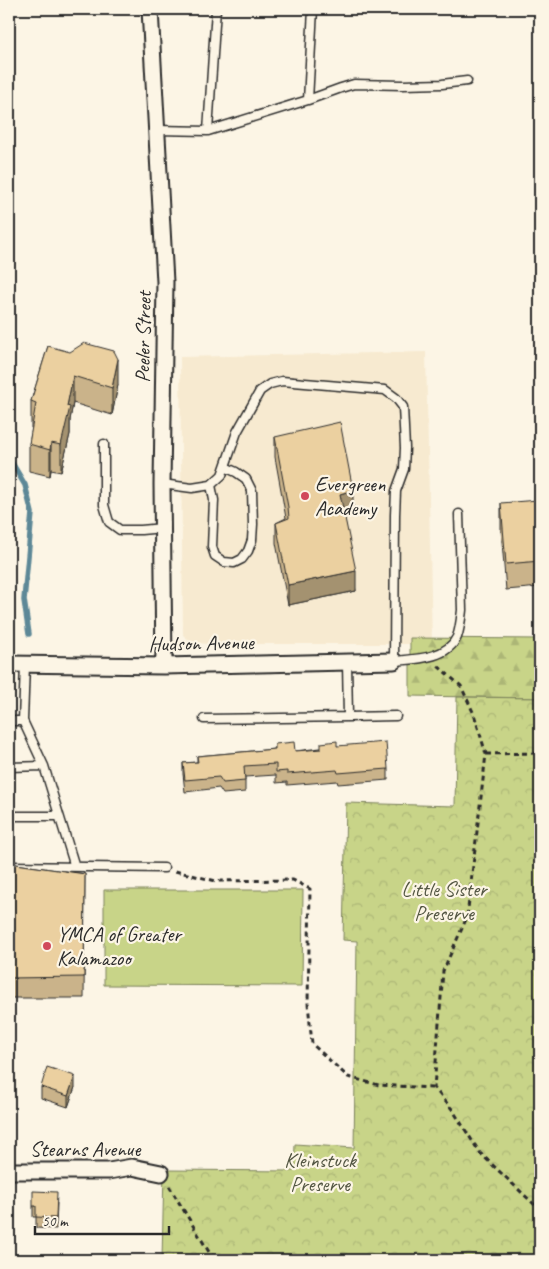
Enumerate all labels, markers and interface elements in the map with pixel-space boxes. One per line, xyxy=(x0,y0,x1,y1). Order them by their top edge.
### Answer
street label: Peeler Street xyxy=(129,289,157,383)
place label: Evergreen Academy xyxy=(315,471,386,521)
marker: Evergreen Academy xyxy=(299,490,311,502)
street label: Hudson Avenue xyxy=(148,629,255,657)
park label: Little Sister Preserve xyxy=(401,876,488,926)
place label: YMCA of Greater Kalamazoo xyxy=(57,921,183,971)
marker: YMCA of Greater Kalamazoo xyxy=(41,940,53,952)
street label: Stearns Avenue xyxy=(30,1136,141,1162)
park label: Kleinstuck Preserve xyxy=(284,1147,357,1197)
scale bar xyxy=(35,1204,169,1236)
text: 50 m xyxy=(42,1212,69,1231)

